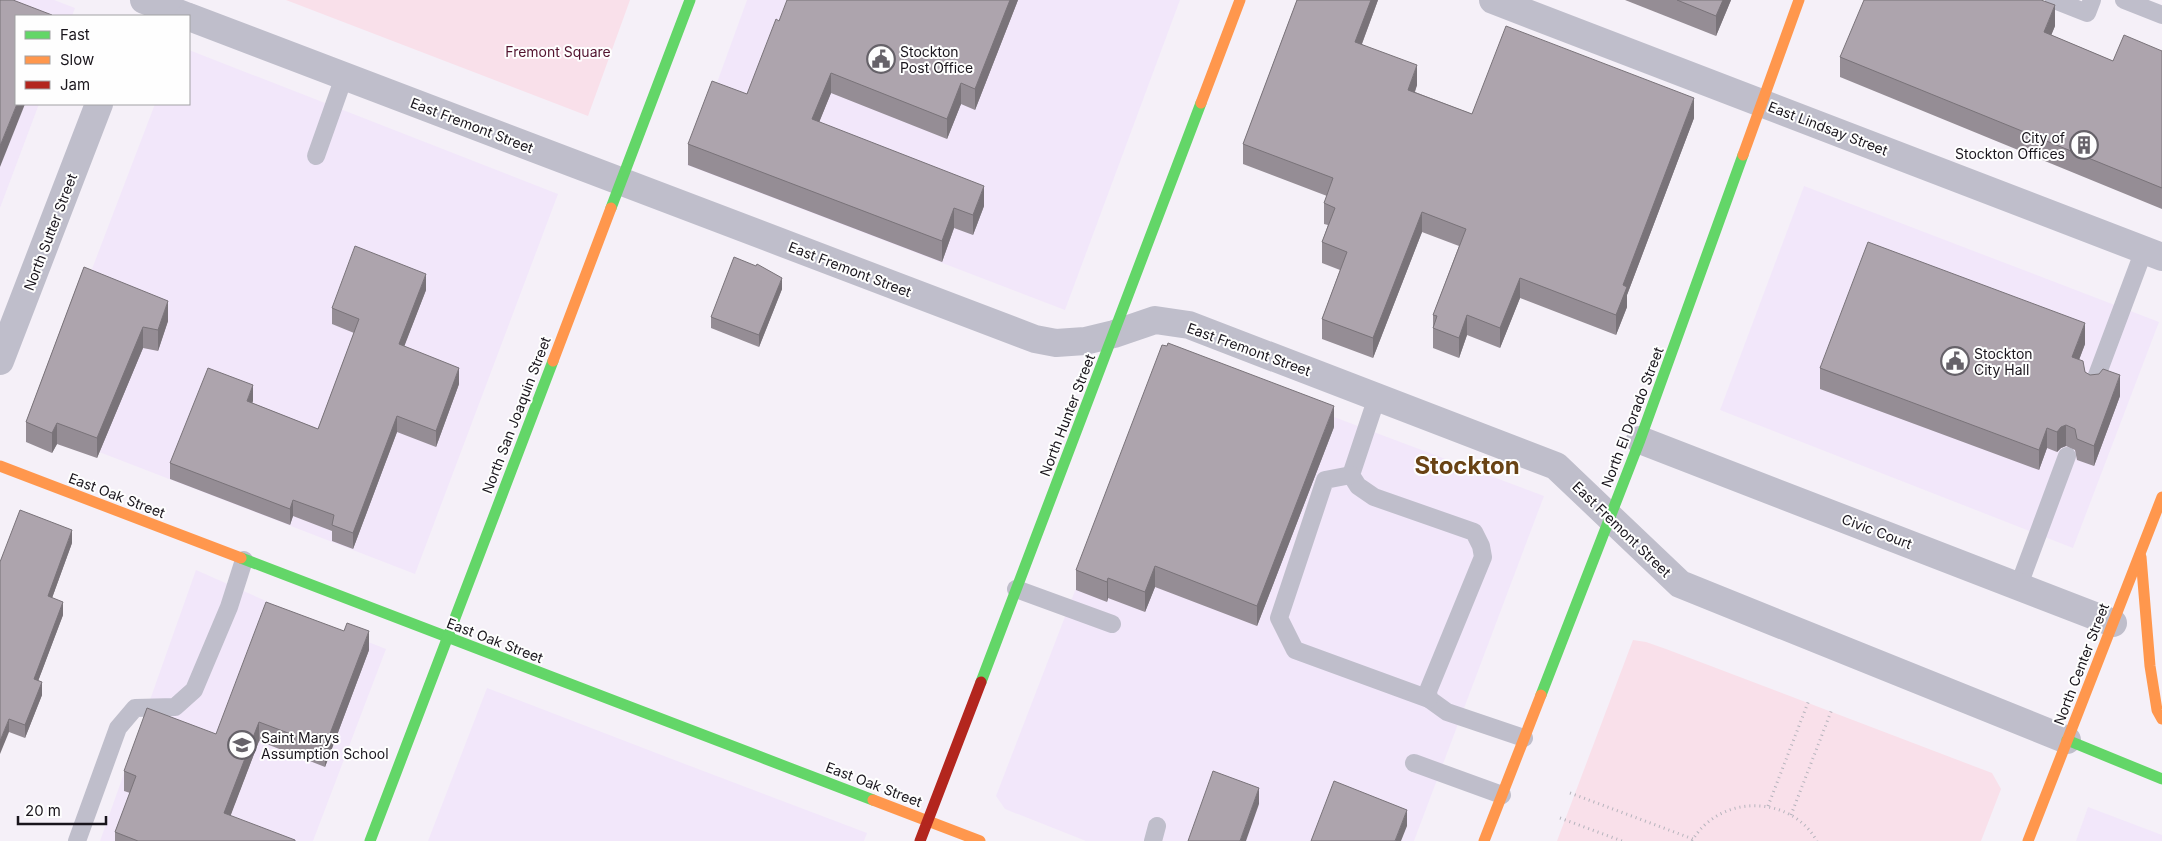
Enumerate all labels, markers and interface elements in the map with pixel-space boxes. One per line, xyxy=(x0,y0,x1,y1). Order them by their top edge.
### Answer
legend xyxy=(15,15,190,105)
text: Fast xyxy=(60,25,90,44)
park label: Fremont Square xyxy=(505,43,611,60)
place label: Stockton Post Office xyxy=(900,43,973,76)
public building icon: Stockton Post Office xyxy=(866,44,896,74)
text: Slow xyxy=(60,50,94,69)
text: Jam xyxy=(60,75,90,94)
street label: East Fremont Street xyxy=(408,94,536,156)
street label: East Lindsay Street xyxy=(1766,97,1891,159)
place label: City of Stockton Offices xyxy=(1955,129,2065,162)
building icon: City of Stockton Offices xyxy=(2069,130,2099,160)
street label: North Sutter Street xyxy=(20,171,80,293)
street label: East Fremont Street xyxy=(786,238,914,300)
street label: East Fremont Street xyxy=(1185,319,1313,379)
street label: North San Joaquin Street xyxy=(478,334,554,496)
street label: North El Dorado Street xyxy=(1597,344,1667,490)
place label: Stockton City Hall xyxy=(1974,345,2033,378)
public building icon: Stockton City Hall xyxy=(1940,346,1970,376)
street label: North Hunter Street xyxy=(1036,351,1098,478)
district label: Stockton xyxy=(1414,451,1520,480)
street label: East Oak Street xyxy=(66,469,168,521)
street label: East Fremont Street xyxy=(1569,478,1675,581)
street label: Civic Court xyxy=(1840,510,1915,552)
street label: North Center Street xyxy=(2050,600,2112,727)
street label: East Oak Street xyxy=(444,614,546,666)
place label: Saint Marys Assumption School xyxy=(261,729,389,762)
school or university icon: Saint Marys Assumption School xyxy=(227,730,257,760)
street label: East Oak Street xyxy=(823,758,925,810)
scale bar xyxy=(18,794,105,826)
text: 20 m xyxy=(25,801,61,820)

